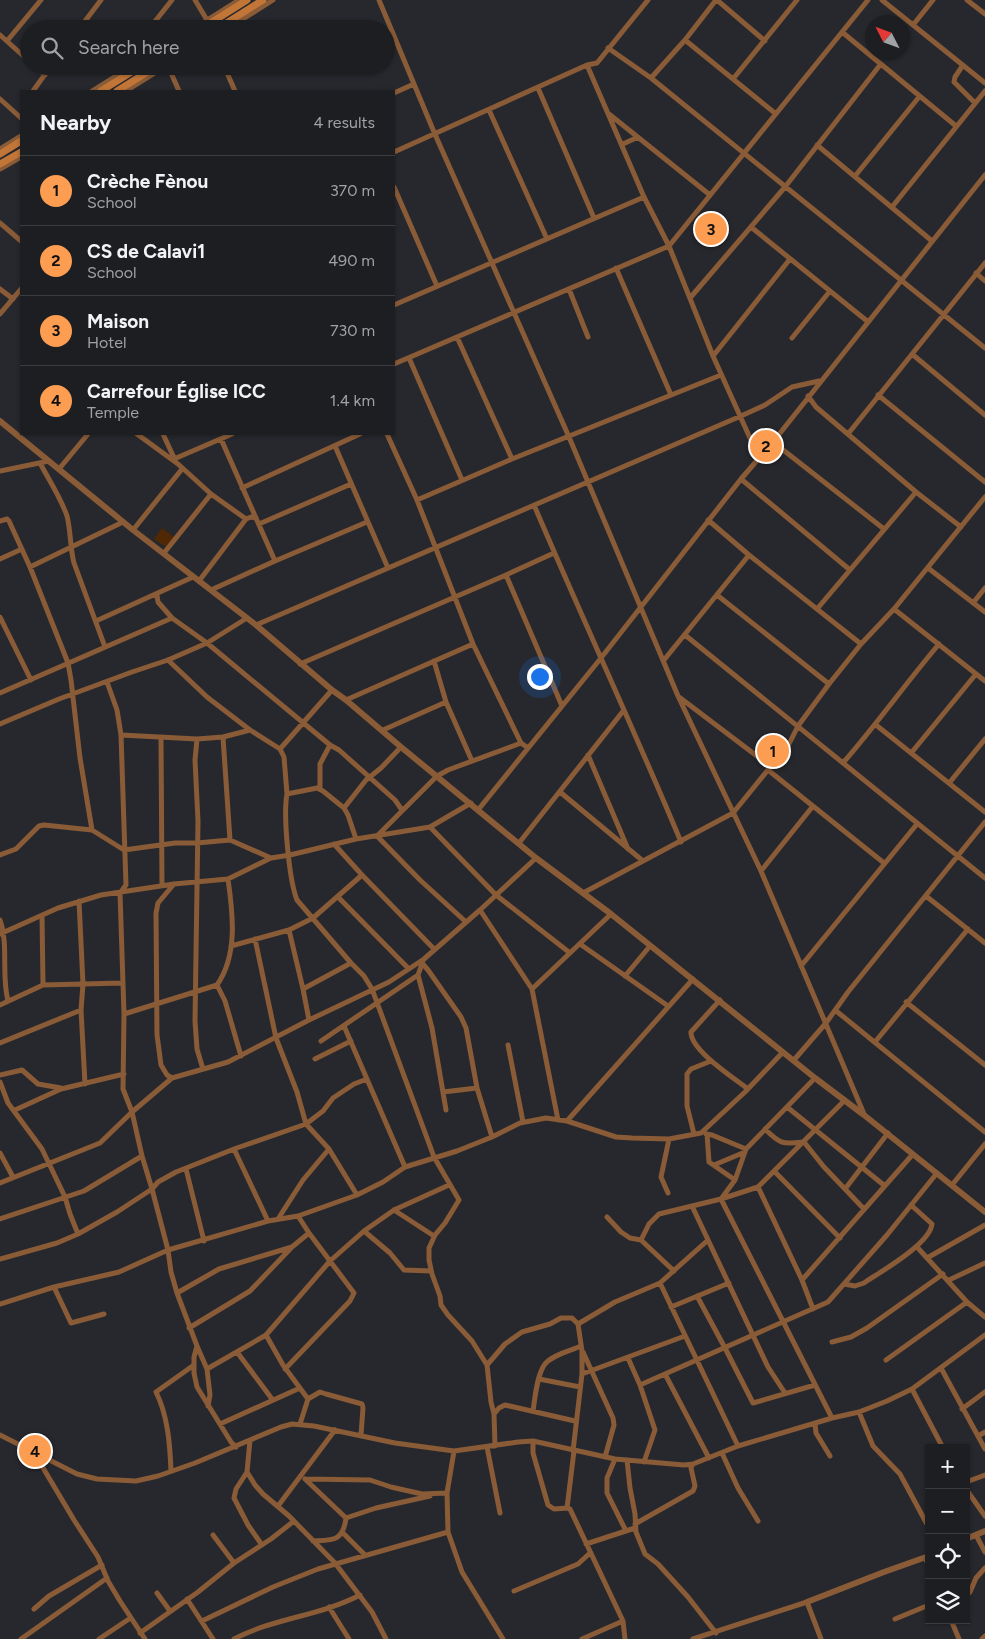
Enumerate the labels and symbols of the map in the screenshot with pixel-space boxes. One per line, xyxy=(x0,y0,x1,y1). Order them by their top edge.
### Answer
north arrow xyxy=(865,15,910,60)
pin: 3 xyxy=(695,210,727,248)
pin: 2 xyxy=(750,427,782,465)
your location xyxy=(527,664,553,690)
pin: 1 xyxy=(757,732,789,770)
pin: 4 xyxy=(19,1432,51,1470)

